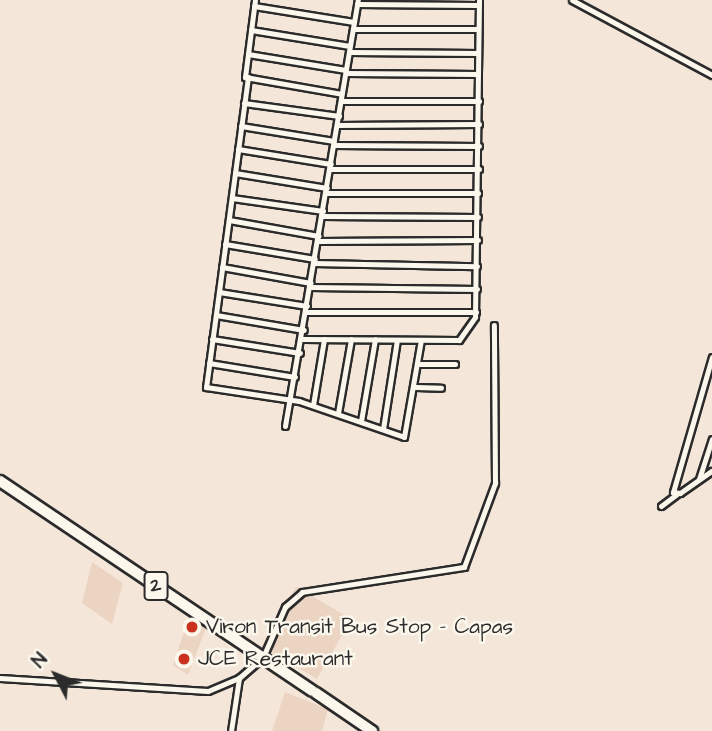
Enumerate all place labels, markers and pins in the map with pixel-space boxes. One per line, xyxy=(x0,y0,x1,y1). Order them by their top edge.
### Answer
place label: Viron Transit Bus Stop - Capas xyxy=(206,614,513,640)
marker: Viron Transit Bus Stop - Capas xyxy=(184,619,200,635)
place label: JCE Restaurant xyxy=(198,646,353,672)
marker: JCE Restaurant xyxy=(176,651,192,667)

